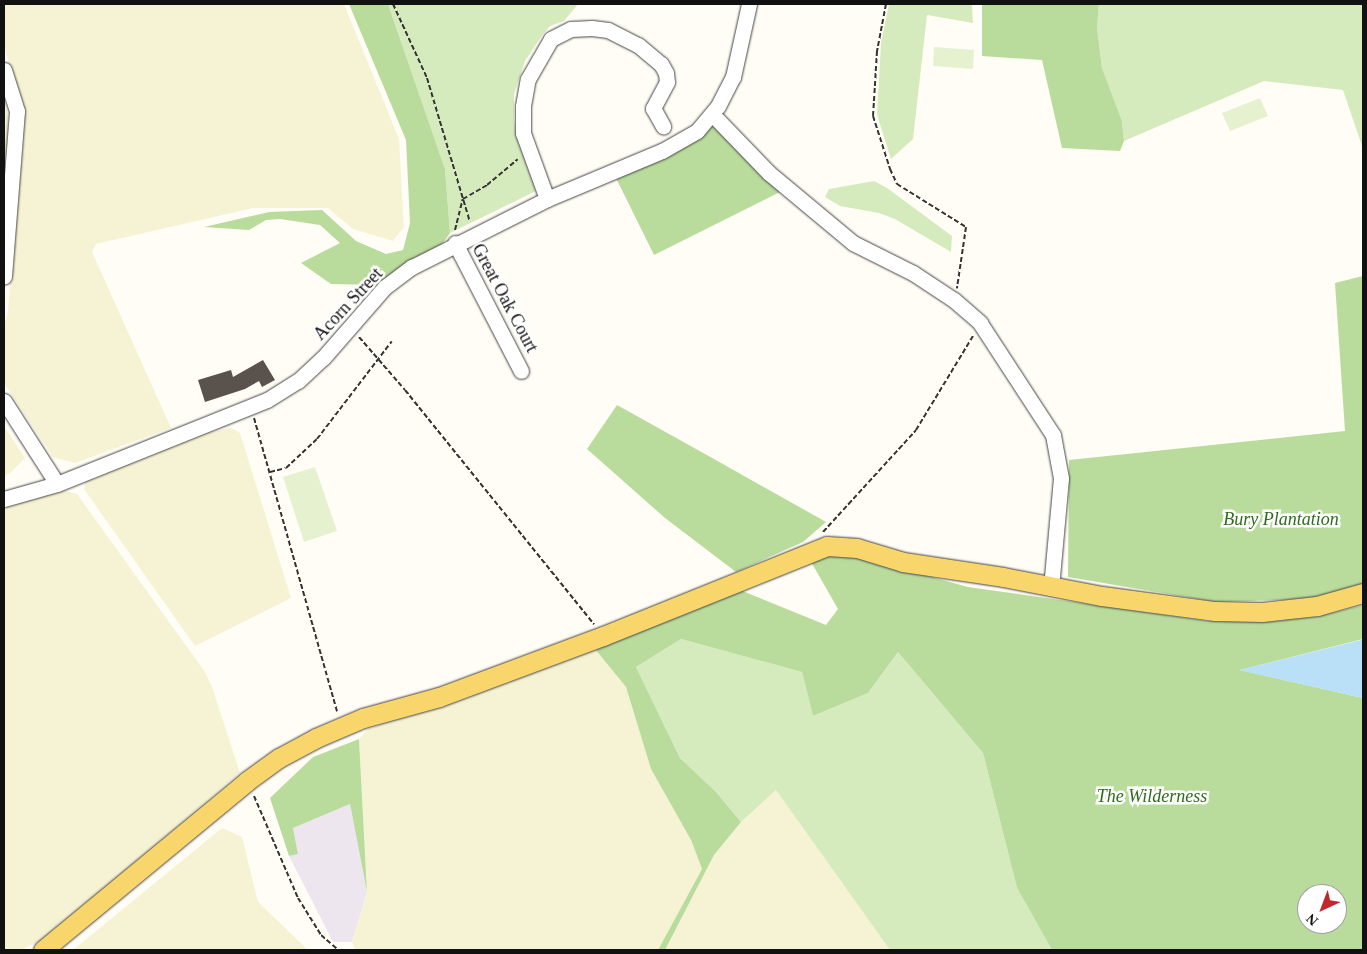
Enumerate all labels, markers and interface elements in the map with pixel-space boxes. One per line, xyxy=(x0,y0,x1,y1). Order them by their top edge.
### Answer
street label: Great Oak Court xyxy=(467,240,543,356)
street label: Acorn Street xyxy=(309,263,387,345)
park label: Bury Plantation xyxy=(1223,508,1339,530)
park label: The Wilderness xyxy=(1097,785,1207,807)
north arrow xyxy=(1297,884,1347,934)
text: N xyxy=(1303,911,1321,929)

